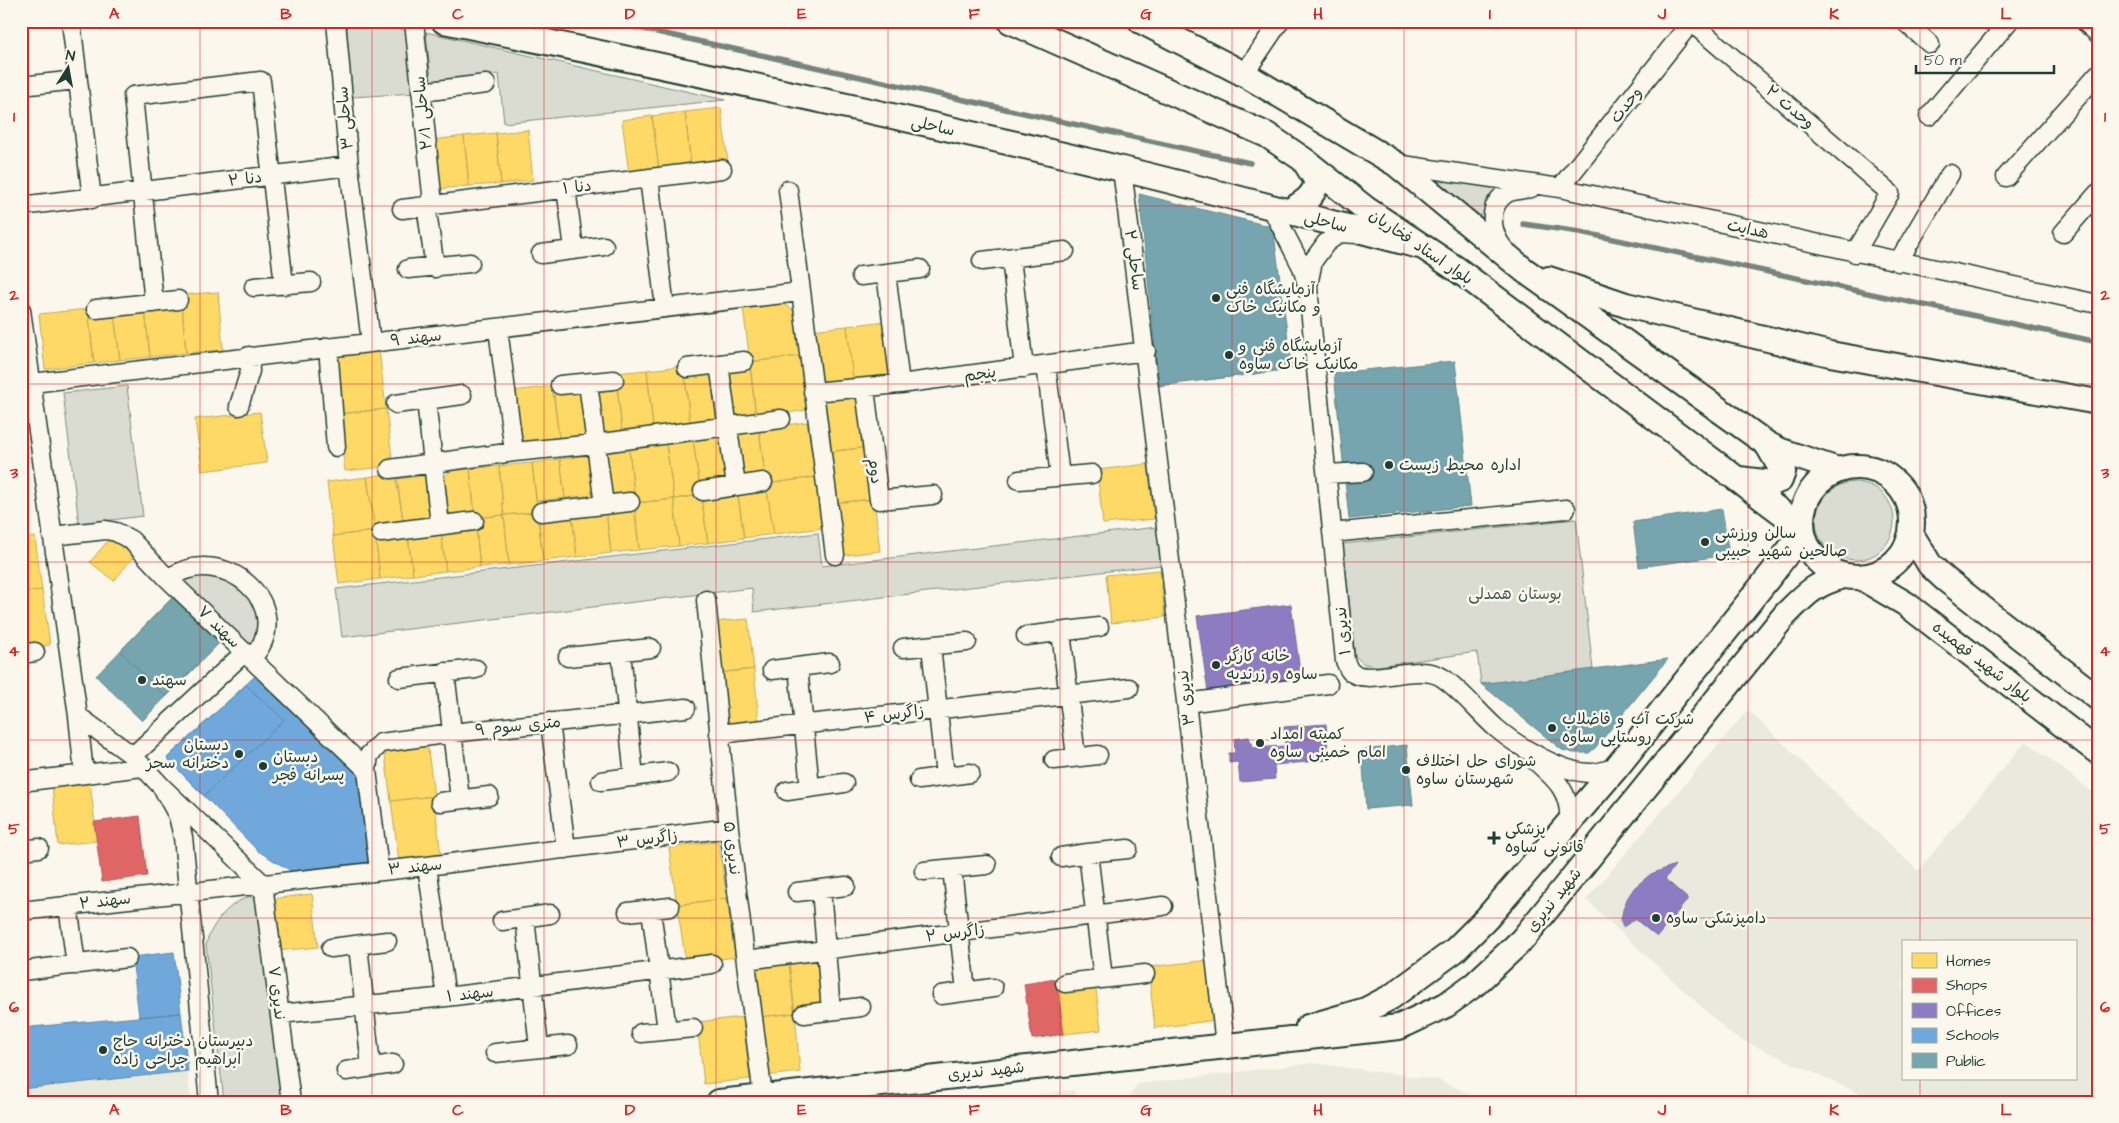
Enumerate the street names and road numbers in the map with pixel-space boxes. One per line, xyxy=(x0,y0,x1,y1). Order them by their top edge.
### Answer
street label: ساحلی ۲/۱ xyxy=(408,75,438,151)
street label: وحدت ۲ xyxy=(1761,80,1819,134)
street label: وحدت xyxy=(1605,82,1647,128)
street label: ساحلی ۳ xyxy=(331,85,359,151)
street label: ساحلی xyxy=(909,110,957,142)
street label: دنا ۲ xyxy=(227,166,263,192)
street label: دنا ۱ xyxy=(561,174,593,200)
street label: بلوار استاد فخاریان xyxy=(1365,204,1477,290)
street label: ساحلی xyxy=(1302,206,1350,238)
street label: هدایت xyxy=(1725,214,1771,244)
street label: ساحلی ۲ xyxy=(1119,228,1149,292)
street label: سهند ۹ xyxy=(389,324,443,352)
street label: پنجم xyxy=(963,361,998,388)
street label: دوم xyxy=(862,457,888,485)
street label: سهند ۷ xyxy=(192,601,246,653)
street label: ندیری ۱ xyxy=(1330,606,1356,656)
street label: بلوار شهید فهمیده xyxy=(1927,616,2037,708)
street label: ندیری ۳ xyxy=(1172,669,1200,727)
street label: زاگرس ۴ xyxy=(863,699,925,729)
street label: ۹ متری سوم xyxy=(474,711,562,742)
street label: ندیری ۵ xyxy=(718,820,746,876)
street label: زاگرس ۳ xyxy=(615,824,679,854)
street label: سهند ۳ xyxy=(387,853,443,881)
street label: شهید ندیری xyxy=(1521,863,1587,937)
street label: سهند ۲ xyxy=(78,887,132,915)
street label: زاگرس ۲ xyxy=(924,918,986,948)
street label: ندیری ۷ xyxy=(263,965,291,1021)
street label: سهند ۱ xyxy=(445,980,495,1008)
street label: شهید ندیری xyxy=(946,1056,1026,1086)

